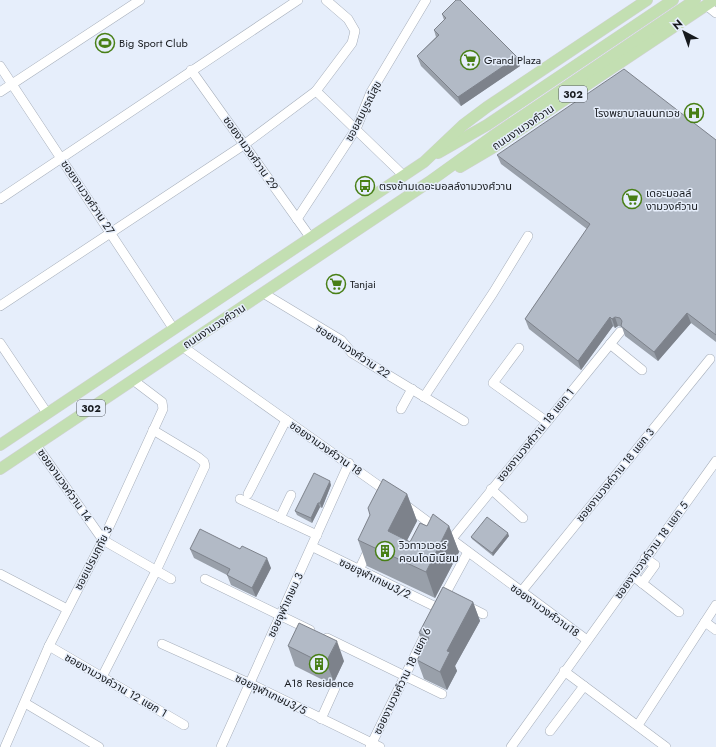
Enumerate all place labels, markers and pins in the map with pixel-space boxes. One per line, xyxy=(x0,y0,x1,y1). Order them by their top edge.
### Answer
sports icon: Big Sport Club xyxy=(94,32,116,54)
place label: Big Sport Club xyxy=(119,35,188,51)
supermarket icon: Grand Plaza xyxy=(459,49,481,71)
place label: Grand Plaza xyxy=(484,52,541,68)
hospital icon: โรงพยาบาลนนทเวช xyxy=(683,102,705,124)
place label: โรงพยาบาลนนทเวช xyxy=(595,105,680,121)
bus stop icon: ตรงข้ามเดอะมอลล์งามวงศ์วาน xyxy=(354,175,376,197)
place label: ตรงข้ามเดอะมอลล์งามวงศ์วาน xyxy=(379,178,512,194)
place label: เดอะมอลล์ งามวงศ์วาน xyxy=(646,185,698,214)
supermarket icon: เดอะมอลล์ งามวงศ์วาน xyxy=(621,188,643,210)
supermarket icon: Tanjai xyxy=(325,273,347,295)
place label: Tanjai xyxy=(350,276,376,292)
place label: วิวทาวเวอร์ คอนโดมิเนียม xyxy=(399,537,459,566)
building icon: วิวทาวเวอร์ คอนโดมิเนียม xyxy=(374,540,396,562)
building icon: A18 Residence xyxy=(308,653,330,675)
place label: A18 Residence xyxy=(284,675,354,691)

